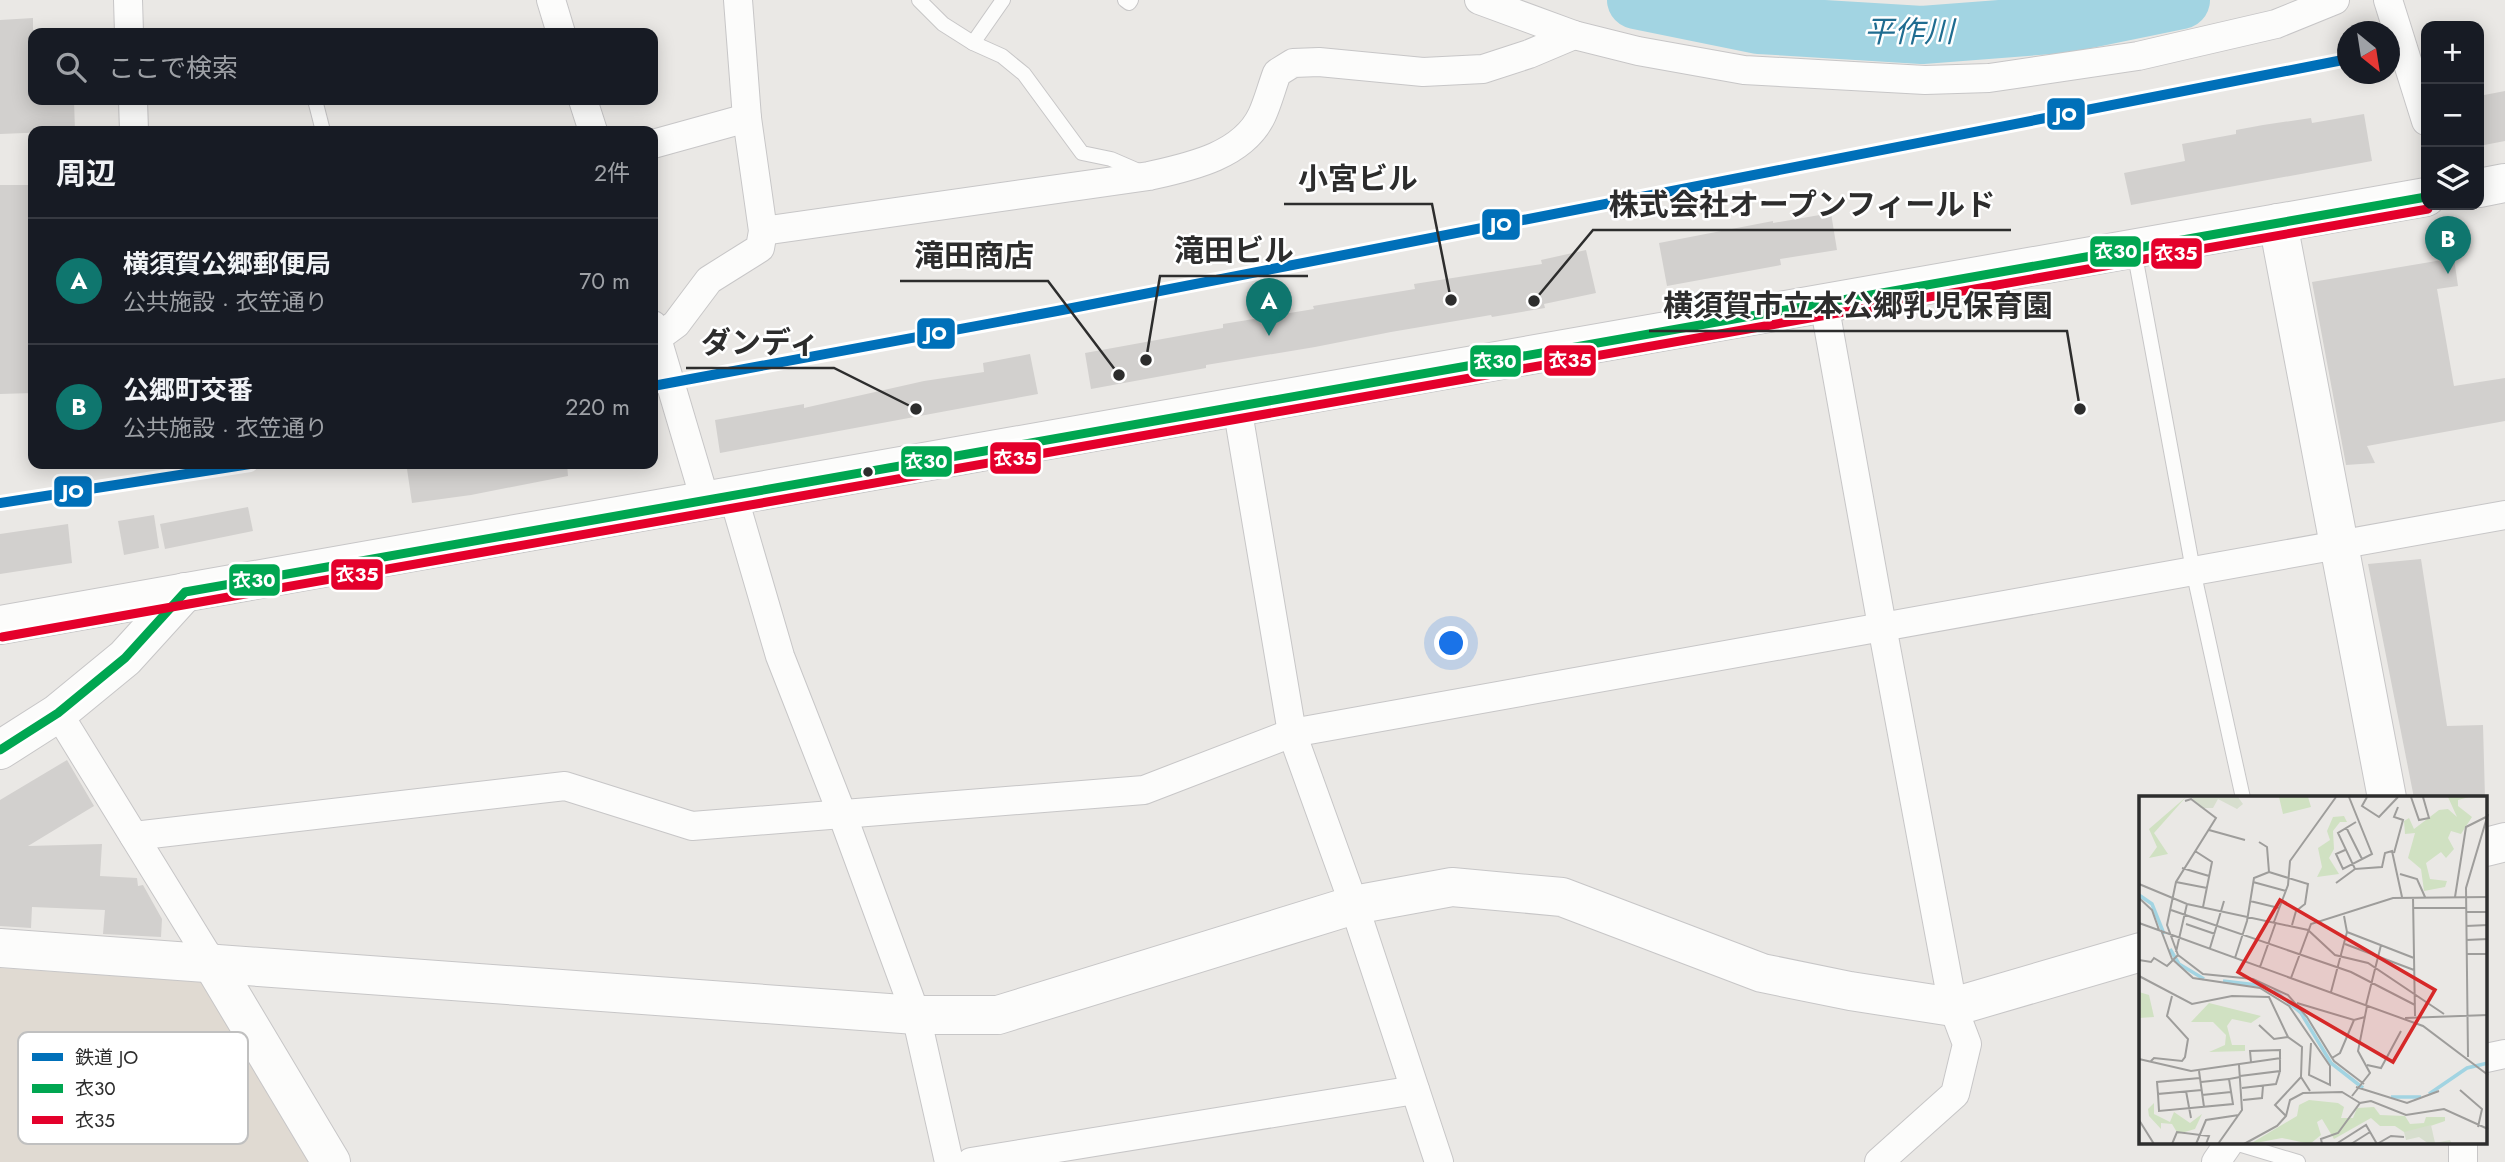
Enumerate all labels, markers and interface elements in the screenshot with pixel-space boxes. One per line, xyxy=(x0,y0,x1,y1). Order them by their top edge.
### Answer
water label: 平作川 xyxy=(1864,10,1957,53)
north arrow xyxy=(2337,21,2400,84)
map controls xyxy=(2421,21,2484,210)
button: + xyxy=(2421,21,2484,84)
search box xyxy=(28,28,658,105)
icon: search xyxy=(52,48,90,86)
text: ここで検索 xyxy=(108,49,238,87)
button: − xyxy=(2421,84,2484,147)
line badge: JO xyxy=(2046,97,2086,131)
text: JO xyxy=(2051,101,2077,128)
button: layers xyxy=(2421,147,2484,210)
text: 周辺 xyxy=(56,152,116,195)
callout: 小宮ビル xyxy=(1284,153,1432,204)
text: 2件 xyxy=(594,156,630,190)
text: 小宮ビル xyxy=(1298,157,1418,200)
callout: 株式会社オープンフィールド xyxy=(1593,179,2011,230)
text: 株式会社オープンフィールド xyxy=(1609,183,1995,226)
line badge: JO xyxy=(1481,208,1521,241)
text: JO xyxy=(1486,211,1512,238)
pin: B xyxy=(2425,216,2471,274)
callout: 滝田ビル xyxy=(1160,225,1308,276)
text: 滝田ビル xyxy=(1174,229,1294,272)
callout: 滝田商店 xyxy=(900,230,1048,281)
text: 滝田商店 xyxy=(914,234,1034,277)
line badge: 衣30 xyxy=(2089,235,2142,268)
line badge: 衣35 xyxy=(2150,237,2203,270)
text: 衣30 xyxy=(2094,238,2138,265)
text: 衣35 xyxy=(2154,240,2198,267)
text: 横須賀公郷郵便局 xyxy=(123,245,331,283)
text: A xyxy=(71,264,87,298)
text: 70 m xyxy=(579,264,630,298)
pin: A xyxy=(1246,278,1292,336)
callout: 横須賀市立本公郷乳児保育園 xyxy=(1649,280,2067,331)
text: 横須賀市立本公郷乳児保育園 xyxy=(1663,284,2053,327)
text: 公共施設 · 衣笠通り xyxy=(123,285,328,319)
callout: ダンディ xyxy=(686,317,834,368)
line badge: JO xyxy=(916,317,956,350)
text: JO xyxy=(921,320,947,347)
text: ダンディ xyxy=(701,321,819,364)
line badge: 衣30 xyxy=(1469,344,1522,378)
line badge: 衣35 xyxy=(1543,344,1597,377)
text: 衣35 xyxy=(1548,347,1592,374)
text: 衣30 xyxy=(1473,348,1517,375)
text: 公郷町交番 xyxy=(123,371,253,409)
text: B xyxy=(71,390,87,424)
text: 220 m xyxy=(565,390,630,424)
text: 公共施設 · 衣笠通り xyxy=(123,411,328,445)
line badge: 衣35 xyxy=(989,441,1042,475)
line badge: 衣30 xyxy=(900,445,953,478)
text: 衣35 xyxy=(993,445,1037,472)
text: 衣30 xyxy=(904,448,948,475)
unlabelled marker xyxy=(861,465,875,479)
line badge: JO xyxy=(53,475,93,508)
text: JO xyxy=(58,478,84,505)
line badge: 衣35 xyxy=(330,558,384,591)
text: 衣35 xyxy=(335,561,379,588)
line badge: 衣30 xyxy=(228,563,281,597)
text: 衣30 xyxy=(232,567,276,594)
your location xyxy=(1434,626,1468,660)
inset map xyxy=(2139,796,2488,1144)
legend xyxy=(18,1032,248,1144)
text: 鉄道 JO xyxy=(75,1044,138,1071)
text: 衣30 xyxy=(75,1075,116,1102)
text: 衣35 xyxy=(75,1107,115,1134)

